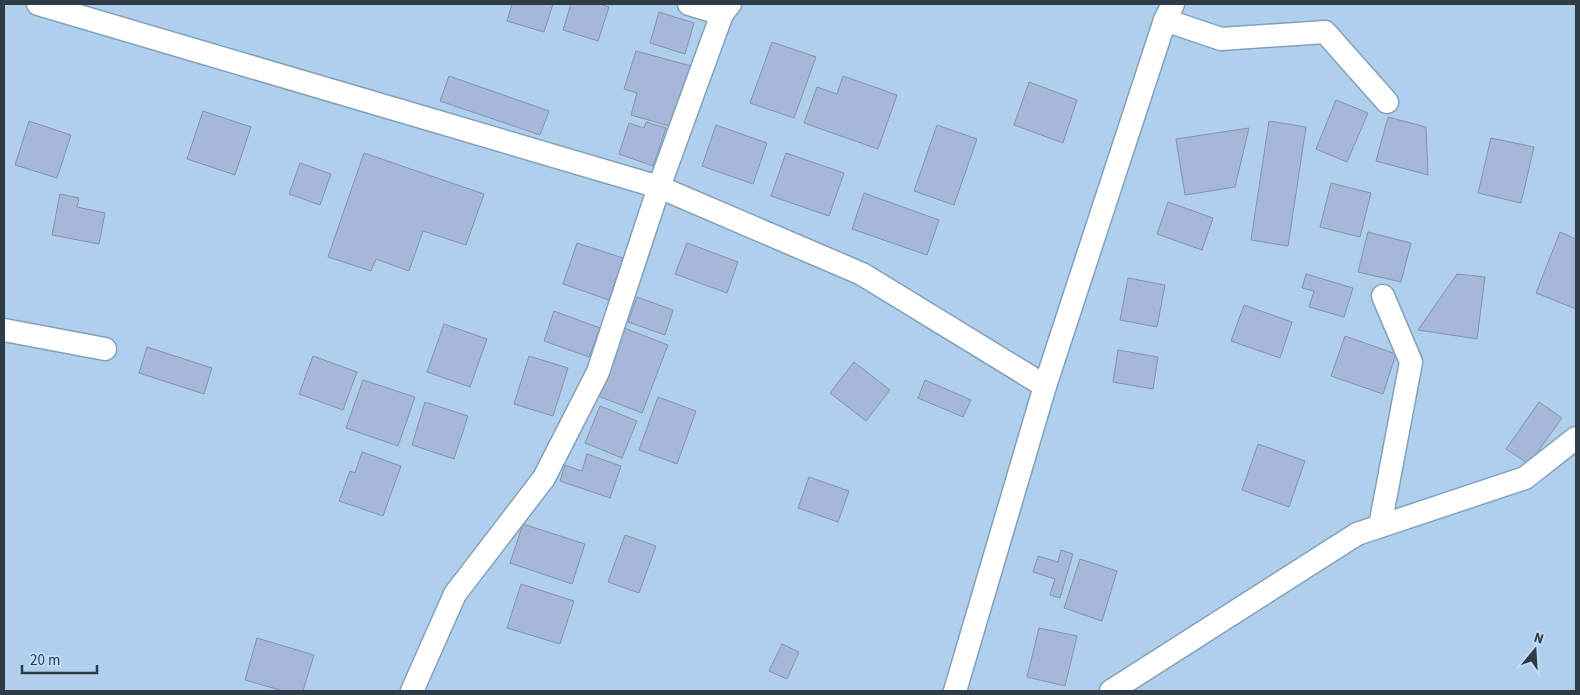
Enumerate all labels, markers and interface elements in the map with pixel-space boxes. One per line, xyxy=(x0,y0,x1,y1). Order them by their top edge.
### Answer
north arrow xyxy=(1510,625,1560,675)
text: N xyxy=(1531,628,1546,650)
scale bar xyxy=(22,642,98,674)
text: 20 m xyxy=(30,650,60,671)

